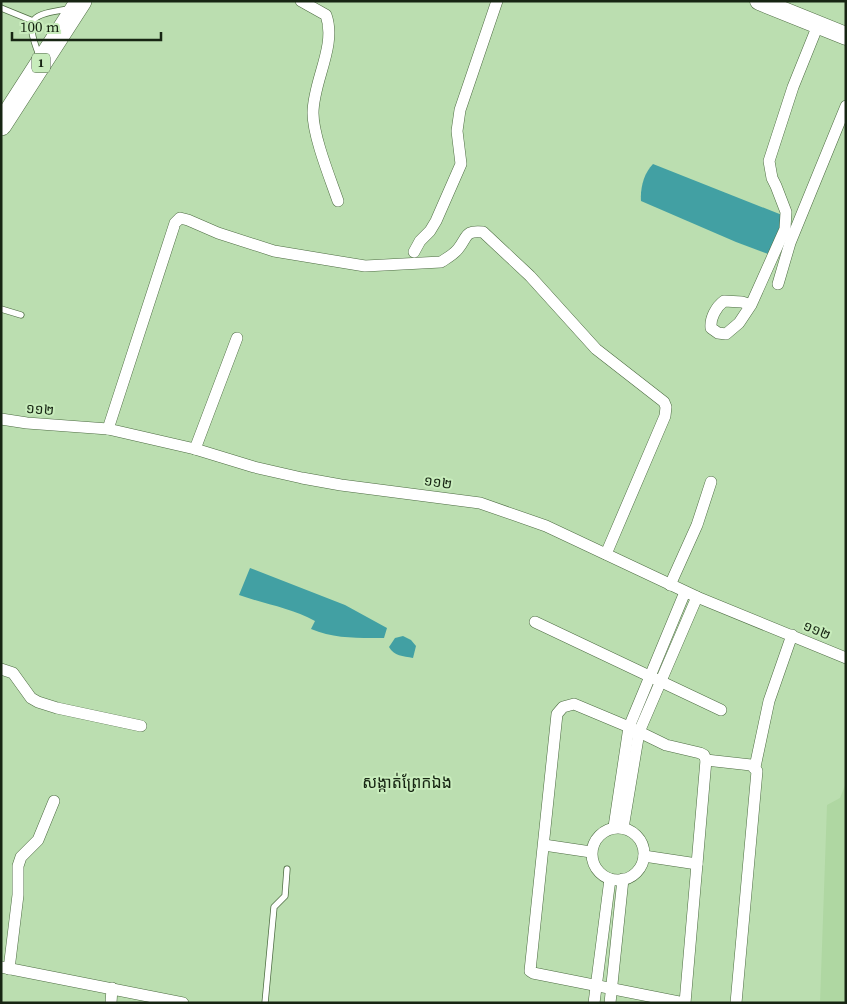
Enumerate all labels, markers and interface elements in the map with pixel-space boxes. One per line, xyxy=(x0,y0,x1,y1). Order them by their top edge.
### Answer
scale bar xyxy=(12,10,161,42)
text: 100 m xyxy=(20,16,60,37)
road number: 1 xyxy=(32,54,50,72)
street label: ១១២ xyxy=(25,398,55,420)
street label: ១១២ xyxy=(423,470,453,494)
street label: ១១២ xyxy=(800,615,834,645)
district label: សង្កាត់ព្រែកឯង xyxy=(362,771,452,793)

